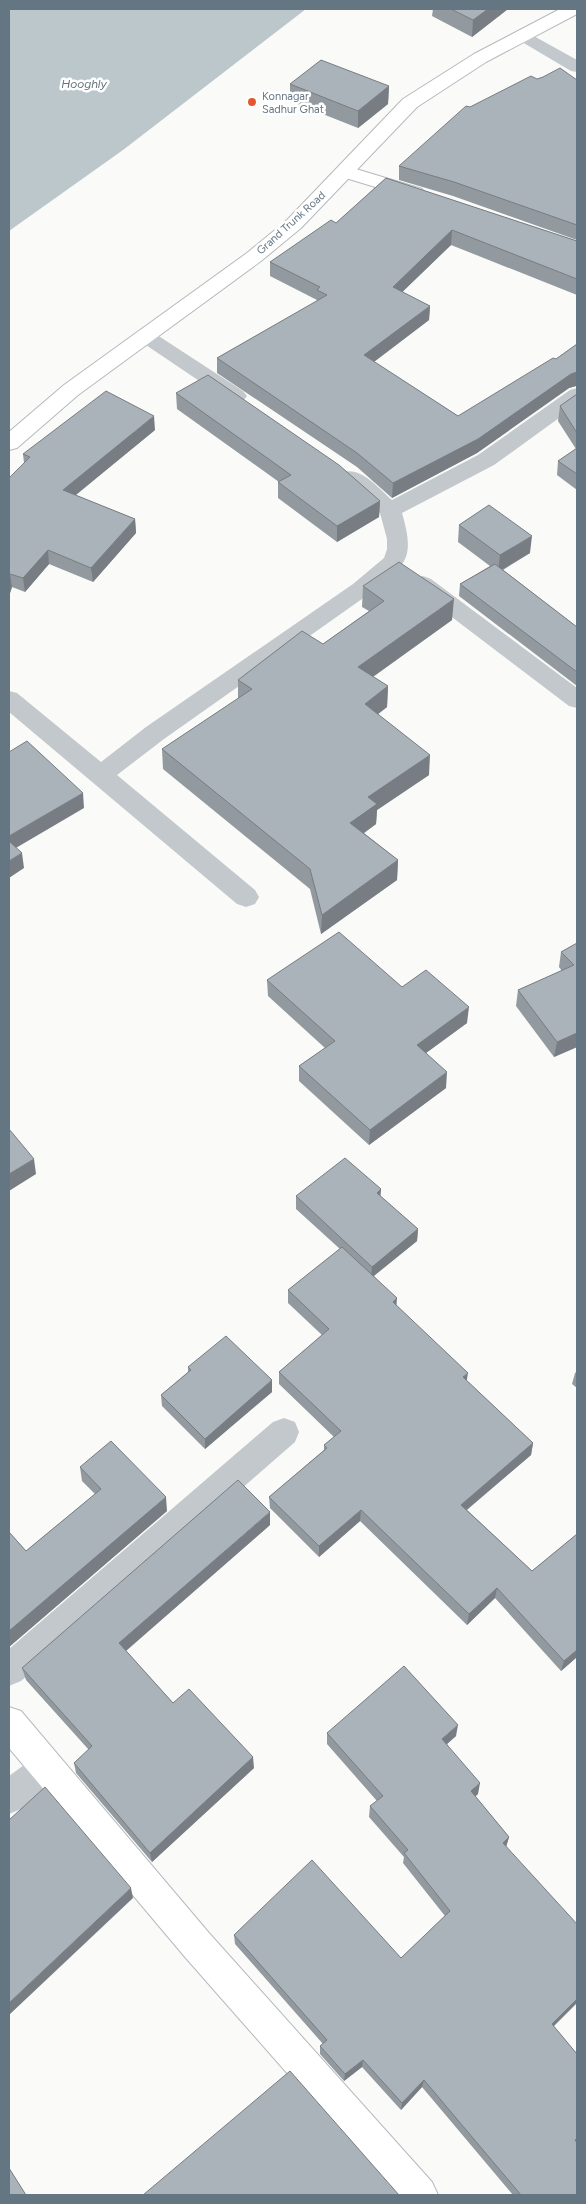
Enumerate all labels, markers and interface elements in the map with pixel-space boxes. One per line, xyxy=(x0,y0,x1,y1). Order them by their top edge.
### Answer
water label: Hooghly xyxy=(61,77,108,91)
place label: Konnagar Sadhur Ghat xyxy=(262,90,324,116)
marker: Konnagar Sadhur Ghat xyxy=(246,96,258,108)
street label: Grand Trunk Road xyxy=(254,189,328,257)

